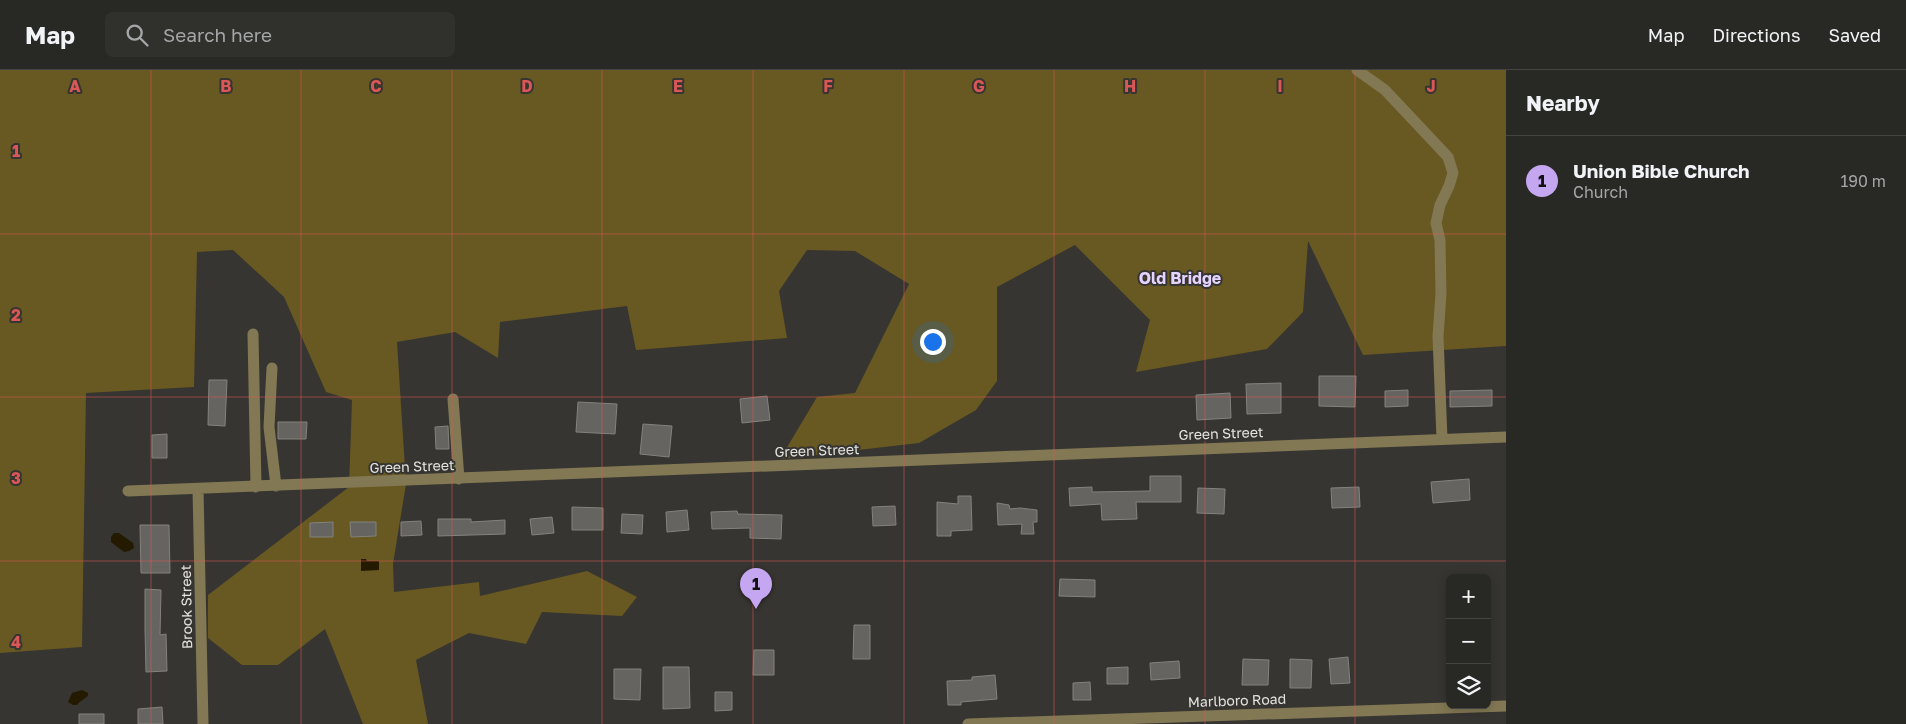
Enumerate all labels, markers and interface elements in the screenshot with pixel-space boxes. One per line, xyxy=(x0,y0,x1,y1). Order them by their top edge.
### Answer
search box xyxy=(105,12,455,57)
text: Map xyxy=(25,20,75,49)
icon: search xyxy=(123,21,151,49)
text: Search here xyxy=(163,23,272,46)
text: Map xyxy=(1648,24,1684,46)
text: Directions xyxy=(1712,24,1800,46)
text: Saved xyxy=(1828,24,1881,46)
text: A xyxy=(69,76,81,96)
text: B xyxy=(220,76,232,96)
text: C xyxy=(370,76,382,96)
text: D xyxy=(521,76,533,96)
text: E xyxy=(673,76,683,96)
text: F xyxy=(823,76,833,96)
text: G xyxy=(973,76,985,96)
text: H xyxy=(1124,76,1136,96)
text: I xyxy=(1277,76,1283,96)
text: J xyxy=(1426,76,1436,96)
text: Nearby xyxy=(1526,90,1600,116)
text: 1 xyxy=(12,141,20,161)
text: Union Bible Church xyxy=(1573,159,1750,182)
text: 1 xyxy=(1538,171,1546,191)
text: 190 m xyxy=(1840,171,1886,191)
text: Church xyxy=(1573,182,1628,202)
district label: Old Bridge xyxy=(1139,268,1221,288)
text: 2 xyxy=(11,305,21,325)
your location xyxy=(920,329,946,355)
street label: Green Street xyxy=(1178,423,1264,443)
street label: Green Street xyxy=(774,440,860,460)
street label: Green Street xyxy=(369,456,455,476)
text: 3 xyxy=(11,468,21,488)
street label: Brook Street xyxy=(177,565,195,649)
pin: 1 xyxy=(740,568,772,609)
map controls xyxy=(1446,574,1491,709)
button: + xyxy=(1446,574,1491,619)
button: − xyxy=(1446,619,1491,664)
text: 4 xyxy=(11,632,21,652)
button: layers xyxy=(1446,664,1491,709)
street label: Marlboro Road xyxy=(1188,690,1286,710)

